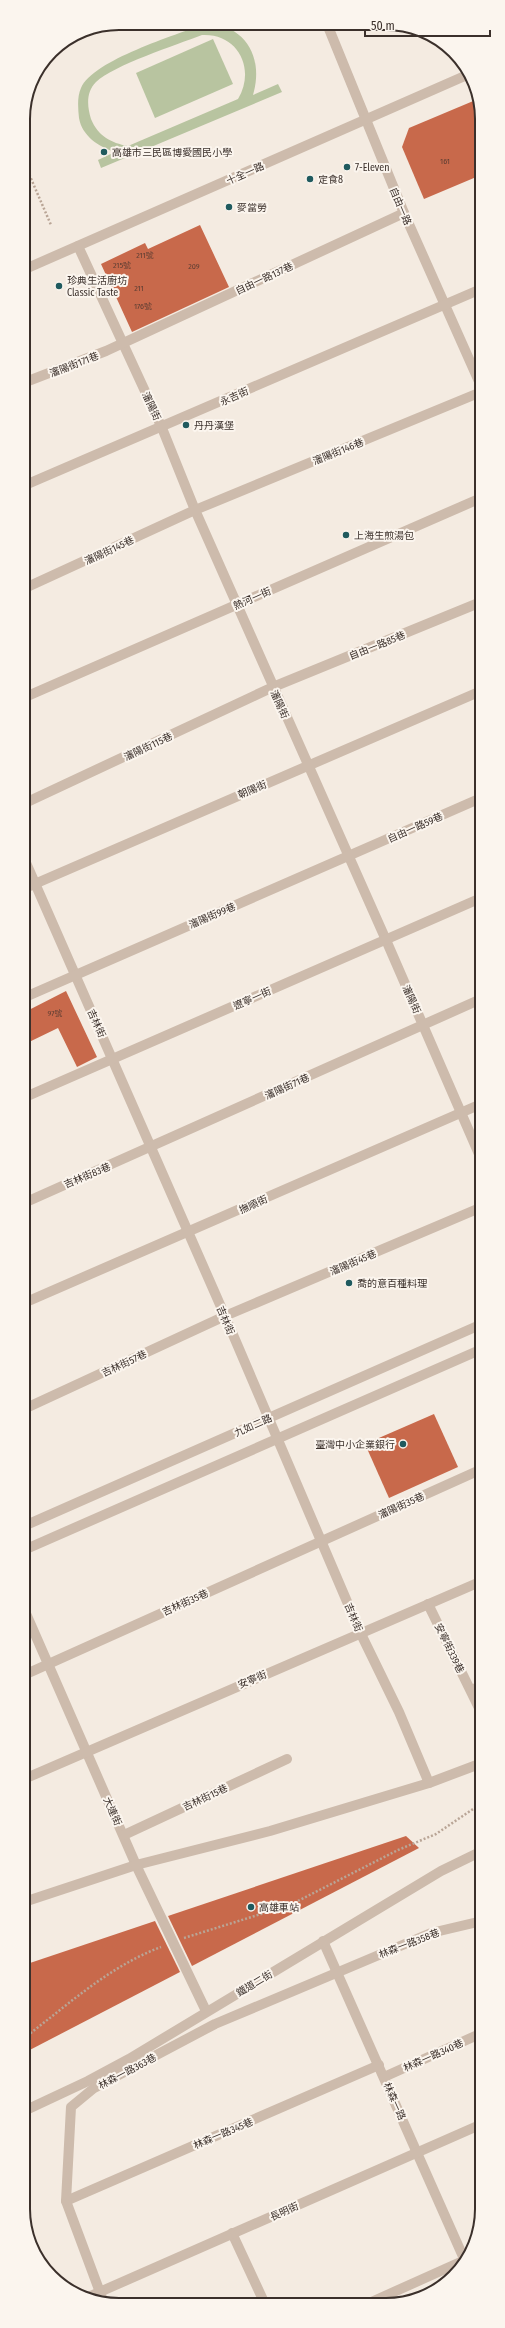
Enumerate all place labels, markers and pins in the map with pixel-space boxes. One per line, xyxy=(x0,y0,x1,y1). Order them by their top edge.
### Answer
marker: 高雄市三民區博愛國民小學 xyxy=(99,147,109,157)
place label: 高雄市三民區博愛國民小學 xyxy=(112,147,232,159)
marker: 7-Eleven xyxy=(342,162,352,172)
place label: 7-Eleven xyxy=(355,162,389,174)
marker: 定食8 xyxy=(305,174,315,184)
place label: 定食8 xyxy=(318,174,343,186)
marker: 麥當勞 xyxy=(224,202,234,212)
place label: 麥當勞 xyxy=(237,202,267,214)
place label: 珍典生活廚坊 Classic Taste xyxy=(67,275,127,299)
marker: 珍典生活廚坊 Classic Taste xyxy=(54,281,64,291)
marker: 丹丹漢堡 xyxy=(181,420,191,430)
place label: 丹丹漢堡 xyxy=(194,420,234,432)
marker: 上海生煎湯包 xyxy=(341,530,351,540)
place label: 上海生煎湯包 xyxy=(354,530,414,542)
marker: 喬的意百種料理 xyxy=(344,1278,354,1288)
place label: 喬的意百種料理 xyxy=(357,1278,427,1290)
place label: 臺灣中小企業銀行 xyxy=(315,1439,395,1451)
marker: 臺灣中小企業銀行 xyxy=(398,1439,408,1449)
marker: 高雄車站 xyxy=(246,1902,256,1912)
place label: 高雄車站 xyxy=(259,1902,299,1914)

